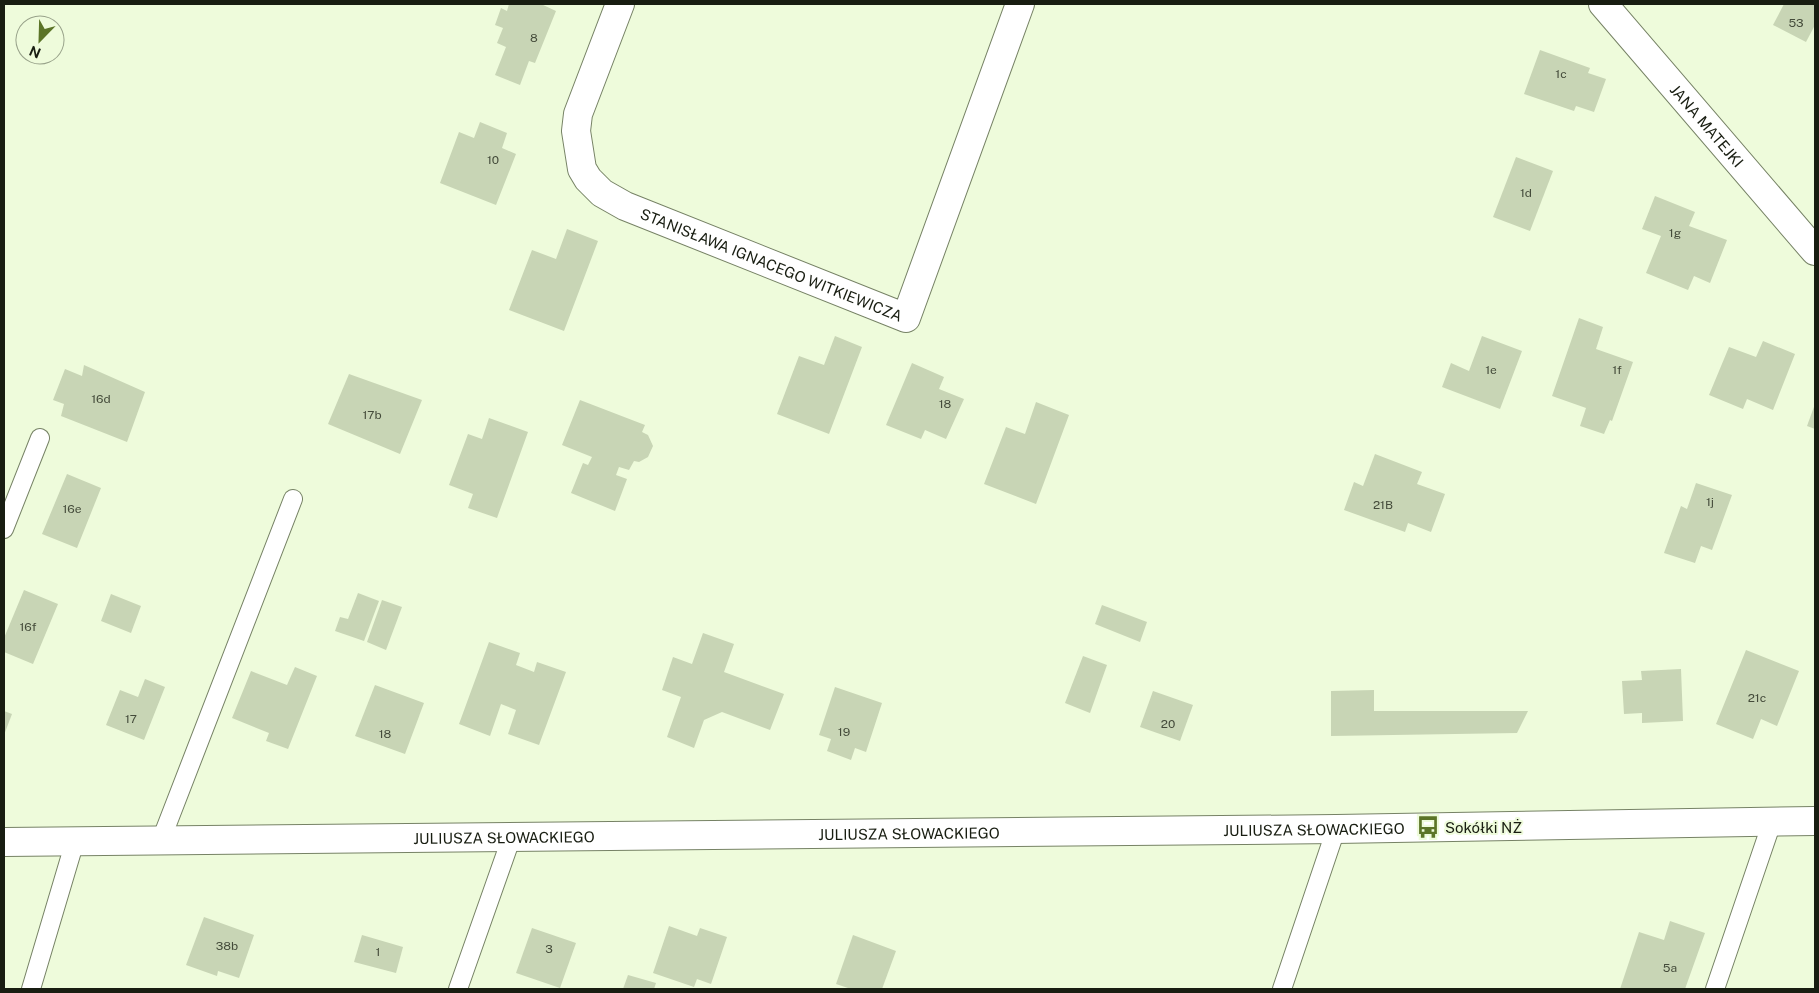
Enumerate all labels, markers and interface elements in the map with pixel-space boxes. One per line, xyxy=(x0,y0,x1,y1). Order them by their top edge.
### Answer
north arrow xyxy=(15,15,65,65)
house number: 53 xyxy=(1788,16,1804,30)
house number: 8 xyxy=(530,31,538,45)
text: N xyxy=(27,42,43,61)
house number: 1c xyxy=(1555,67,1567,81)
street label: JANA MATEJKI xyxy=(1667,81,1747,170)
house number: 10 xyxy=(487,153,499,167)
house number: 1d xyxy=(1520,186,1532,200)
street label: STANISŁAWA IGNACEGO WITKIEWICZA xyxy=(638,205,905,324)
house number: 1g xyxy=(1669,226,1681,240)
house number: 1e xyxy=(1485,363,1497,377)
house number: 1f xyxy=(1612,363,1622,377)
house number: 16d xyxy=(91,392,111,406)
house number: 18 xyxy=(939,397,952,411)
house number: 17b xyxy=(362,408,382,422)
house number: 1j xyxy=(1706,495,1714,509)
house number: 21B xyxy=(1373,498,1393,512)
house number: 16e xyxy=(62,502,82,516)
house number: 16f xyxy=(19,620,37,634)
house number: 21c xyxy=(1748,691,1766,705)
house number: 17 xyxy=(125,712,137,726)
house number: 20 xyxy=(1161,717,1175,731)
house number: 19 xyxy=(838,725,850,739)
house number: 18 xyxy=(379,727,392,741)
bus stop icon: Sokółki NŻ xyxy=(1415,814,1441,840)
place label: Sokółki NŻ xyxy=(1445,818,1522,836)
street label: JULIUSZA SŁOWACKIEGO xyxy=(1223,819,1405,839)
street label: JULIUSZA SŁOWACKIEGO xyxy=(818,824,1000,843)
street label: JULIUSZA SŁOWACKIEGO xyxy=(413,828,595,847)
house number: 38b xyxy=(216,939,238,953)
house number: 3 xyxy=(545,942,553,956)
house number: 1 xyxy=(376,945,380,959)
house number: 5a xyxy=(1663,961,1677,975)

